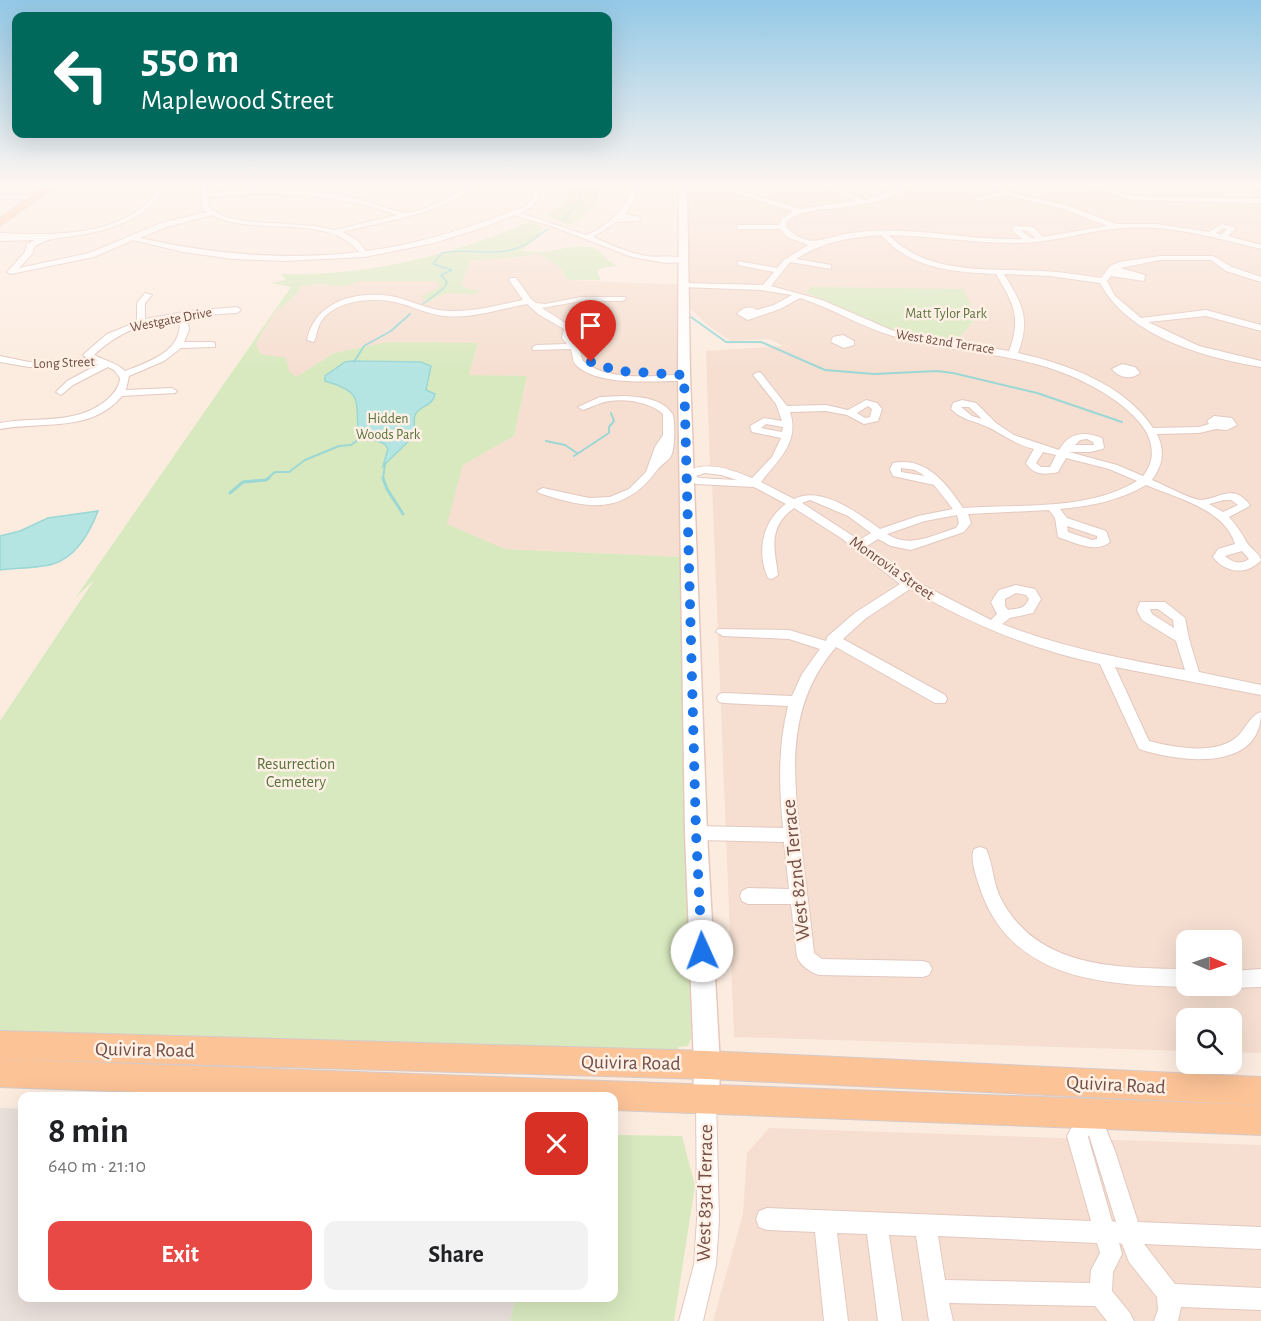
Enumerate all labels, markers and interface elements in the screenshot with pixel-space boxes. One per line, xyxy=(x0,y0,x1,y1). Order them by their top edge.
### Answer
icon: left xyxy=(42,36,120,114)
text: 550 m xyxy=(141,38,239,80)
text: Maplewood Street xyxy=(141,87,334,114)
pin xyxy=(565,300,616,362)
street label: Westgate Drive xyxy=(129,305,213,335)
park label: Matt Tylor Park xyxy=(905,307,987,321)
icon: arrive xyxy=(574,309,607,342)
street label: West 82nd Terrace xyxy=(895,327,995,357)
street label: Long Street xyxy=(33,355,96,371)
park label: Hidden Woods Park xyxy=(356,412,421,442)
street label: Monrovia Street xyxy=(847,533,937,603)
park label: Resurrection Cemetery xyxy=(257,756,335,791)
street label: West 82nd Terrace xyxy=(779,798,813,942)
position arrow xyxy=(670,919,734,983)
north arrow xyxy=(1176,930,1242,996)
map controls xyxy=(1176,930,1242,1074)
button: search xyxy=(1176,1008,1242,1074)
street label: Quivira Road xyxy=(95,1039,195,1061)
street label: Quivira Road xyxy=(581,1052,681,1074)
street label: Quivira Road xyxy=(1066,1072,1166,1098)
button: close xyxy=(525,1112,588,1175)
text: 8 min xyxy=(48,1113,129,1149)
street label: West 83rd Terrace xyxy=(694,1124,716,1262)
text: 640 m · 21:10 xyxy=(48,1156,146,1176)
button: Exit xyxy=(48,1221,312,1290)
button: Share xyxy=(324,1221,588,1290)

